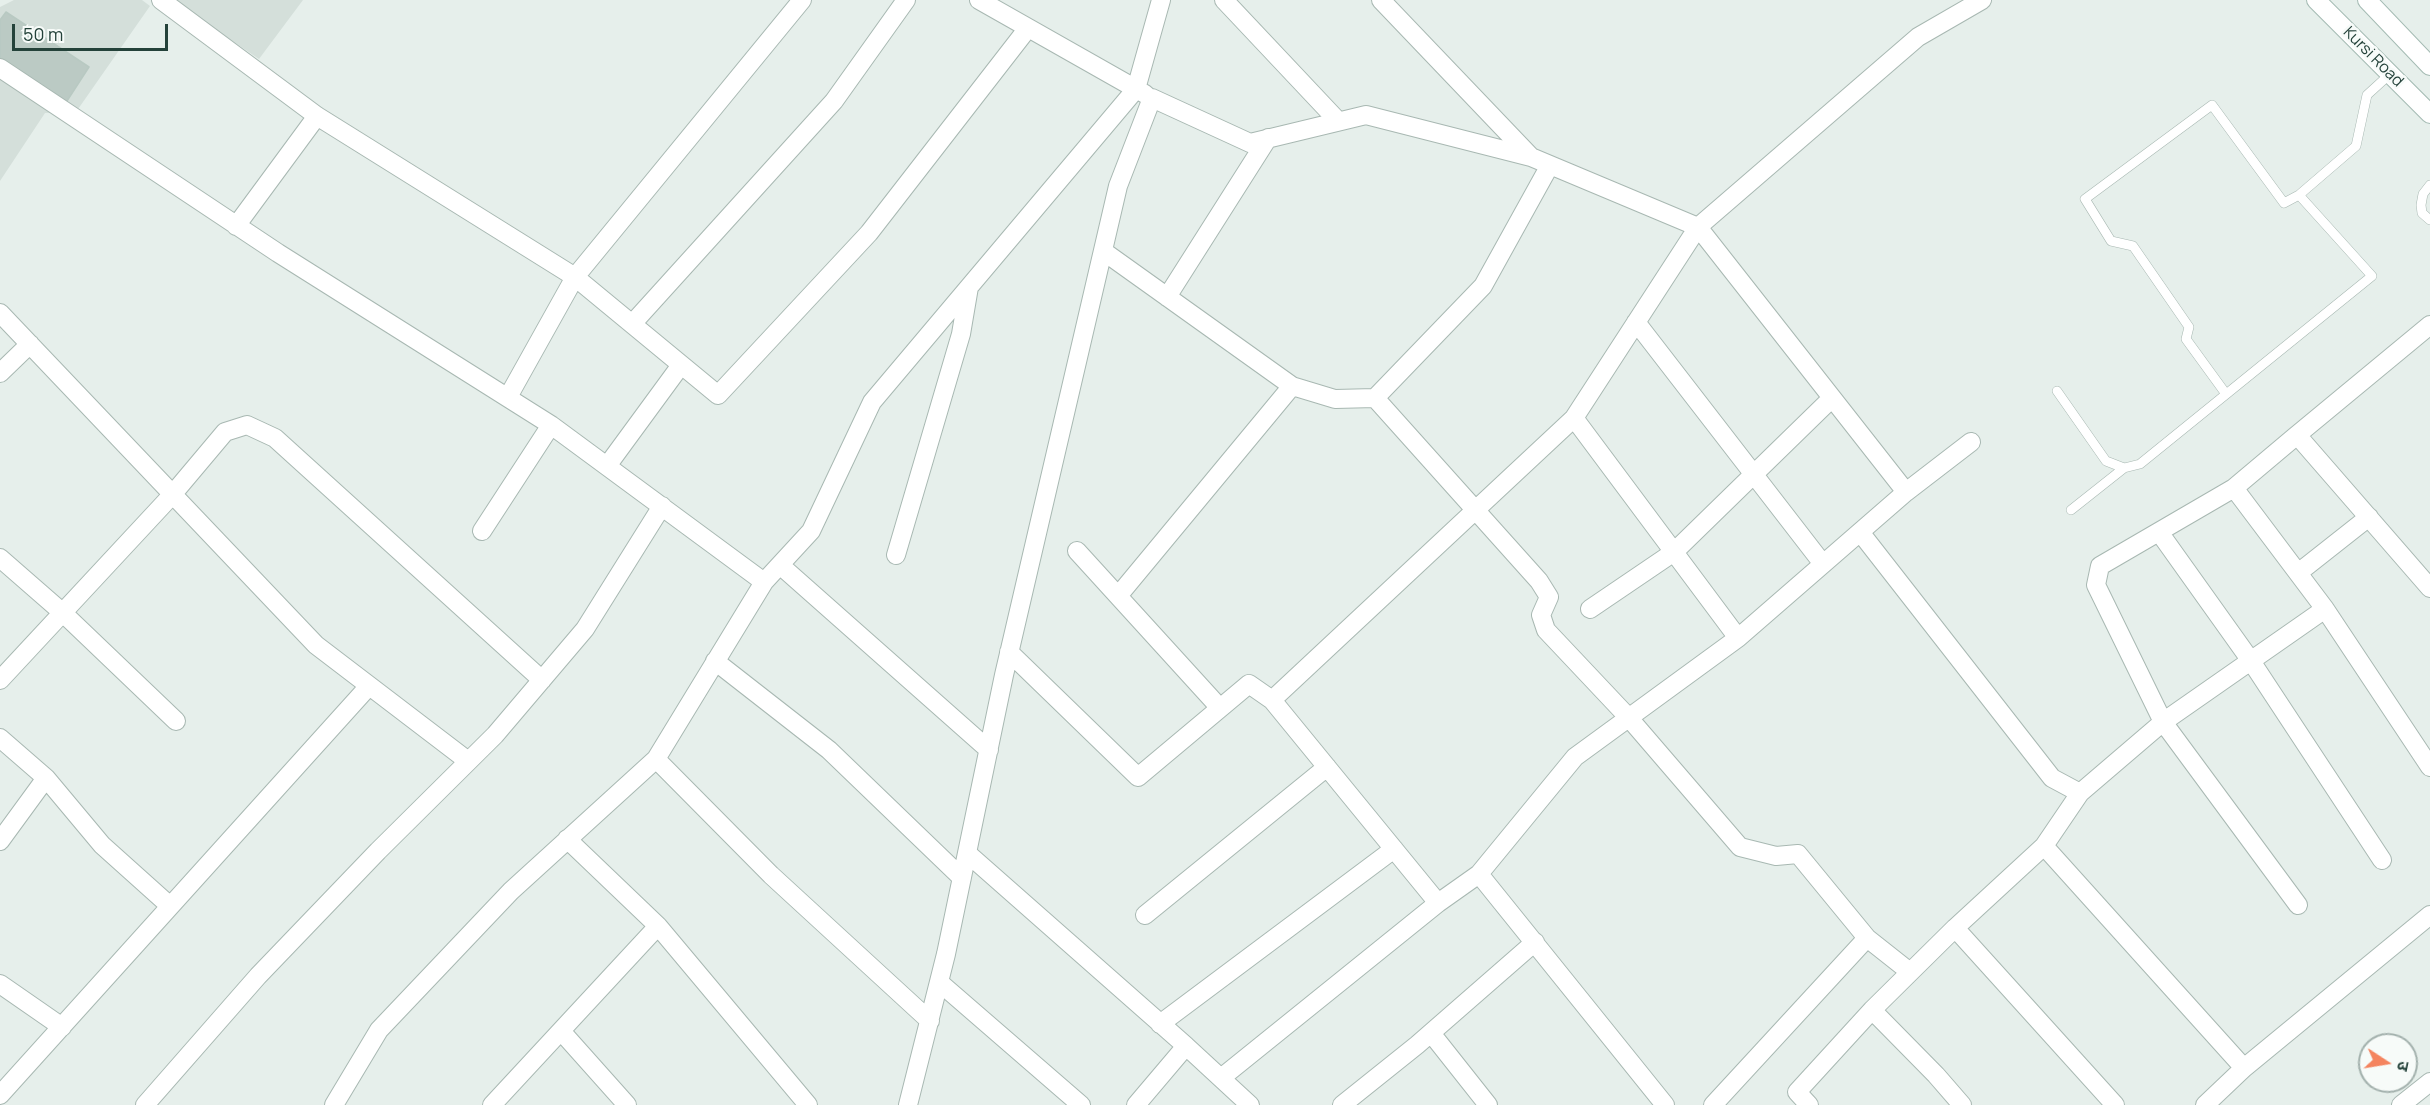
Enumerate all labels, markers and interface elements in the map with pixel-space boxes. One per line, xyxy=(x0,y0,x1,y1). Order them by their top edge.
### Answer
scale bar xyxy=(15,12,171,50)
text: 50 m xyxy=(23,22,63,46)
street label: Kursi Road xyxy=(2339,23,2407,91)
north arrow xyxy=(2358,1033,2418,1093)
text: उ xyxy=(2392,1059,2415,1073)

